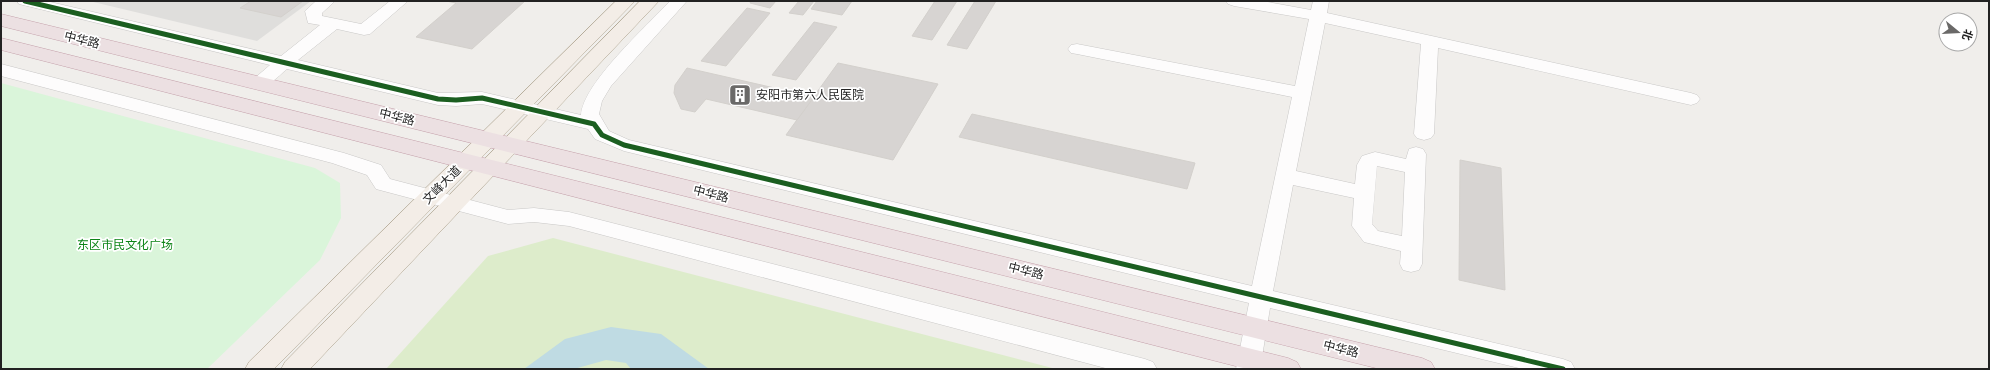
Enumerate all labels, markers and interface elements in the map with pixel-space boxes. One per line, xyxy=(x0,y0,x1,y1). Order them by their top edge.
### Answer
north arrow xyxy=(1938,12,1978,52)
text: 北 xyxy=(1959,28,1975,42)
street label: 中华路 xyxy=(63,29,101,51)
building icon: 安阳市第六人民医院 xyxy=(727,82,753,108)
place label: 安阳市第六人民医院 xyxy=(756,88,864,102)
street label: 中华路 xyxy=(378,106,416,128)
street label: 文峰大道 xyxy=(420,163,464,207)
street label: 中华路 xyxy=(692,183,730,205)
park label: 东区市民文化广场 xyxy=(77,238,173,252)
street label: 中华路 xyxy=(1007,260,1045,282)
street label: 中华路 xyxy=(1322,338,1360,360)

